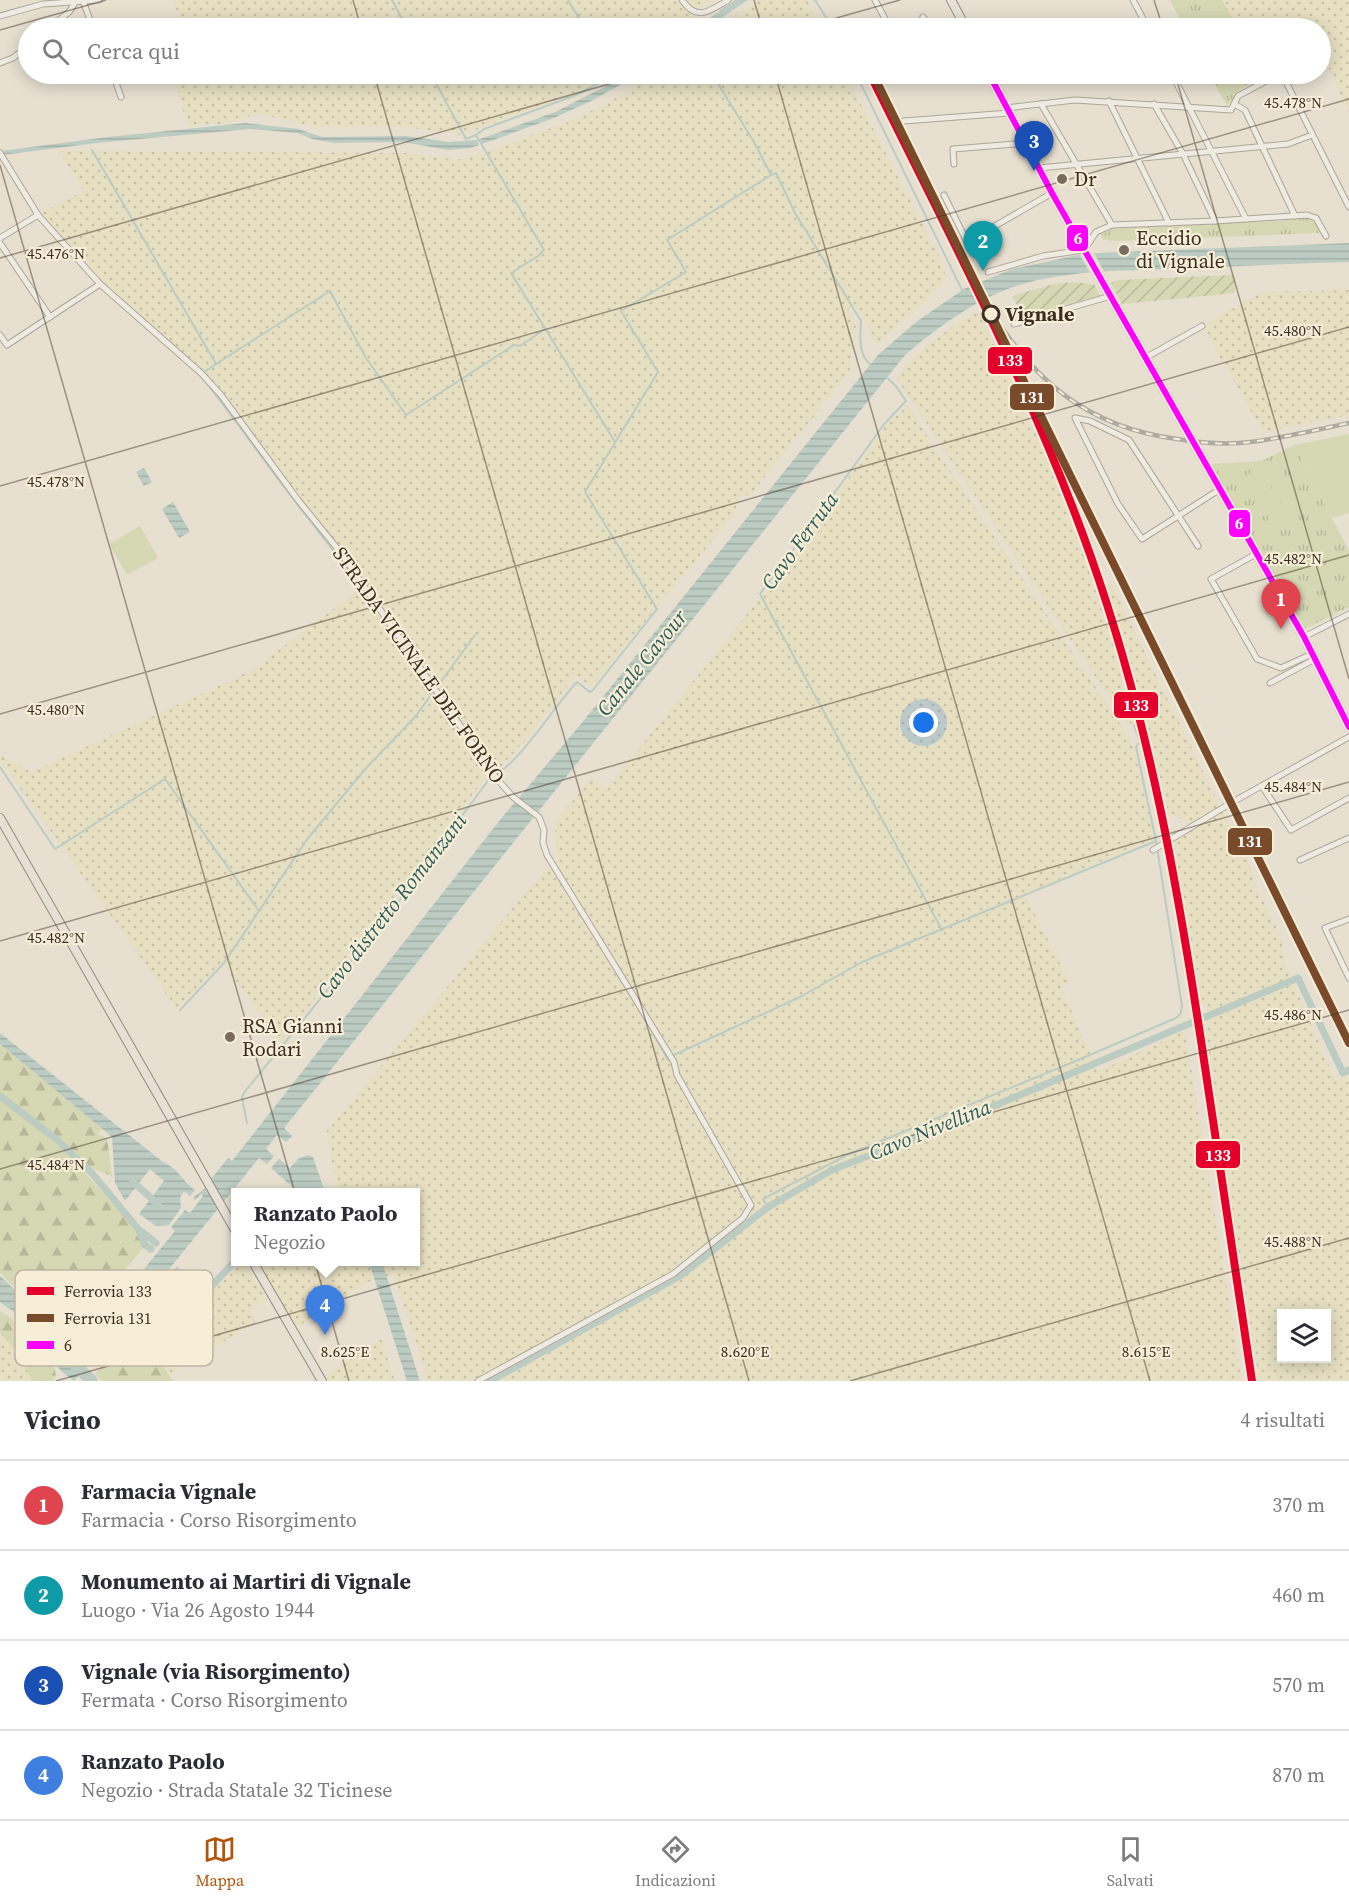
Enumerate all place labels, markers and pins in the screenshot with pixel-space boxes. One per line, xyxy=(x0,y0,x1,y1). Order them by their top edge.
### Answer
pin: 3 xyxy=(1014,122,1054,171)
place label: Dr xyxy=(1074,165,1097,193)
marker: Dr xyxy=(1055,172,1069,186)
pin: 2 xyxy=(964,222,1002,271)
place label: Eccidio di Vignale xyxy=(1136,224,1225,275)
marker: Eccidio di Vignale xyxy=(1117,243,1131,257)
place label: Vignale xyxy=(1005,300,1074,328)
marker: Vignale xyxy=(982,305,1000,323)
pin: 1 xyxy=(1262,580,1300,629)
place label: RSA Gianni Rodari xyxy=(242,1012,343,1063)
marker: RSA Gianni Rodari xyxy=(223,1030,237,1044)
pin: 4 xyxy=(306,1286,344,1335)

